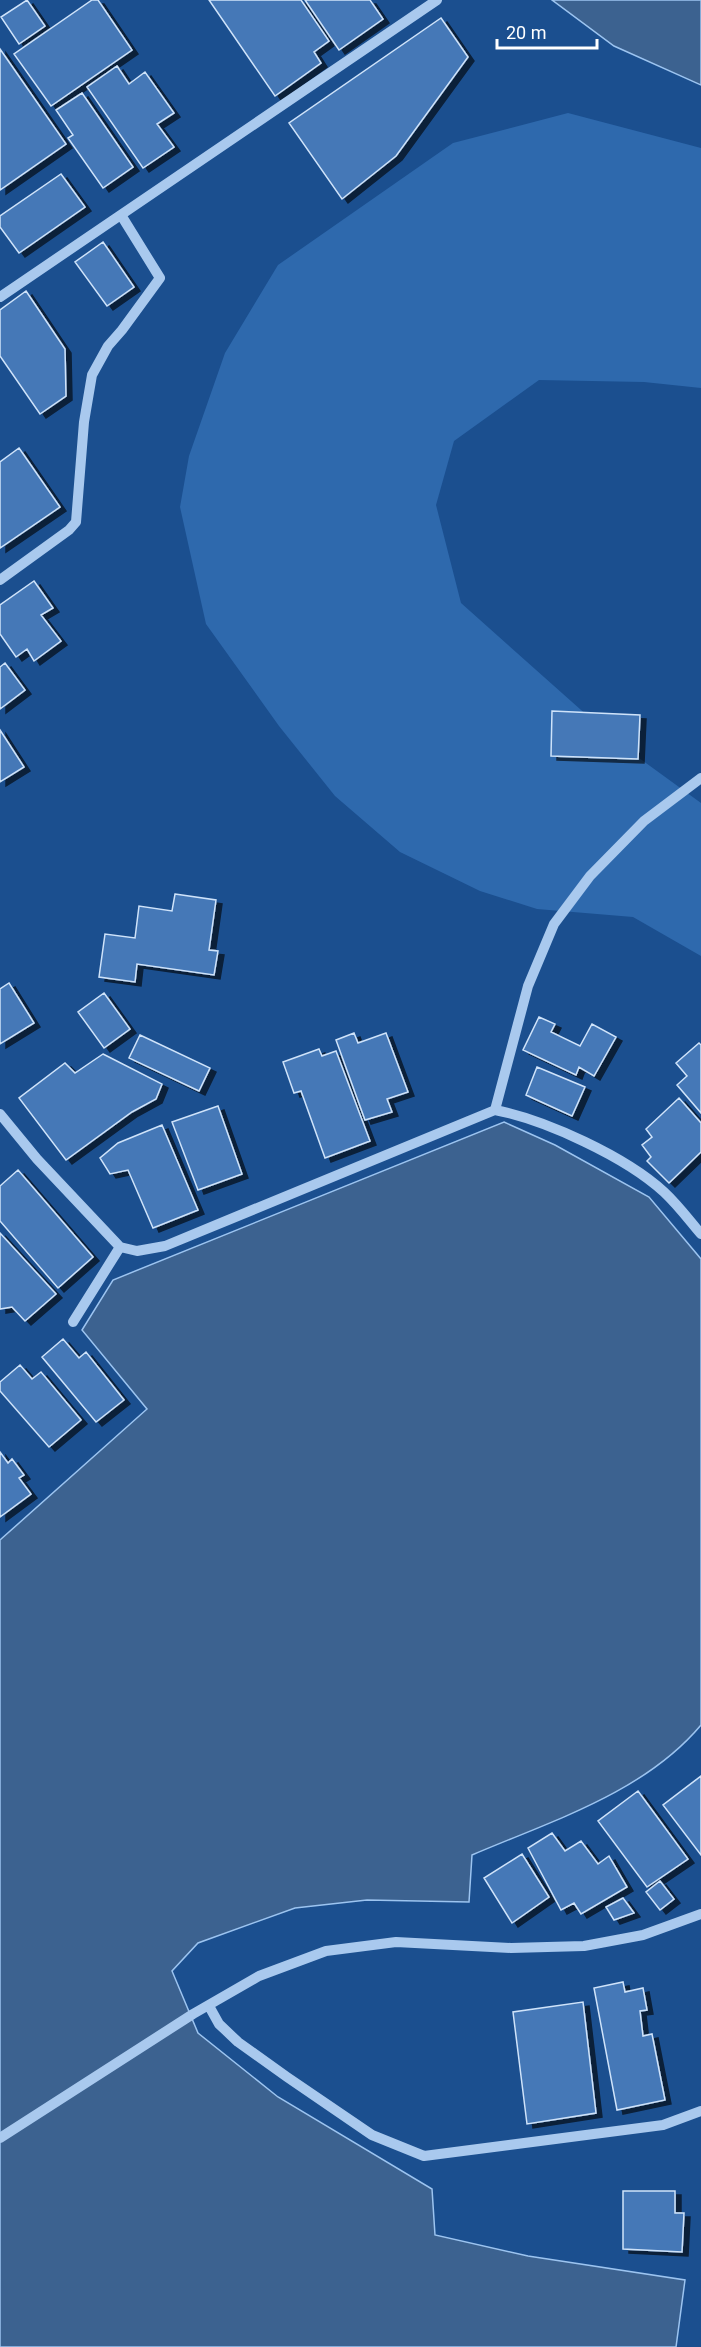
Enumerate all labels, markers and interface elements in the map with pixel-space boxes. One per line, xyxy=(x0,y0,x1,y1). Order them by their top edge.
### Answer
scale bar xyxy=(497,12,598,50)
text: 20 m xyxy=(506,22,546,43)

